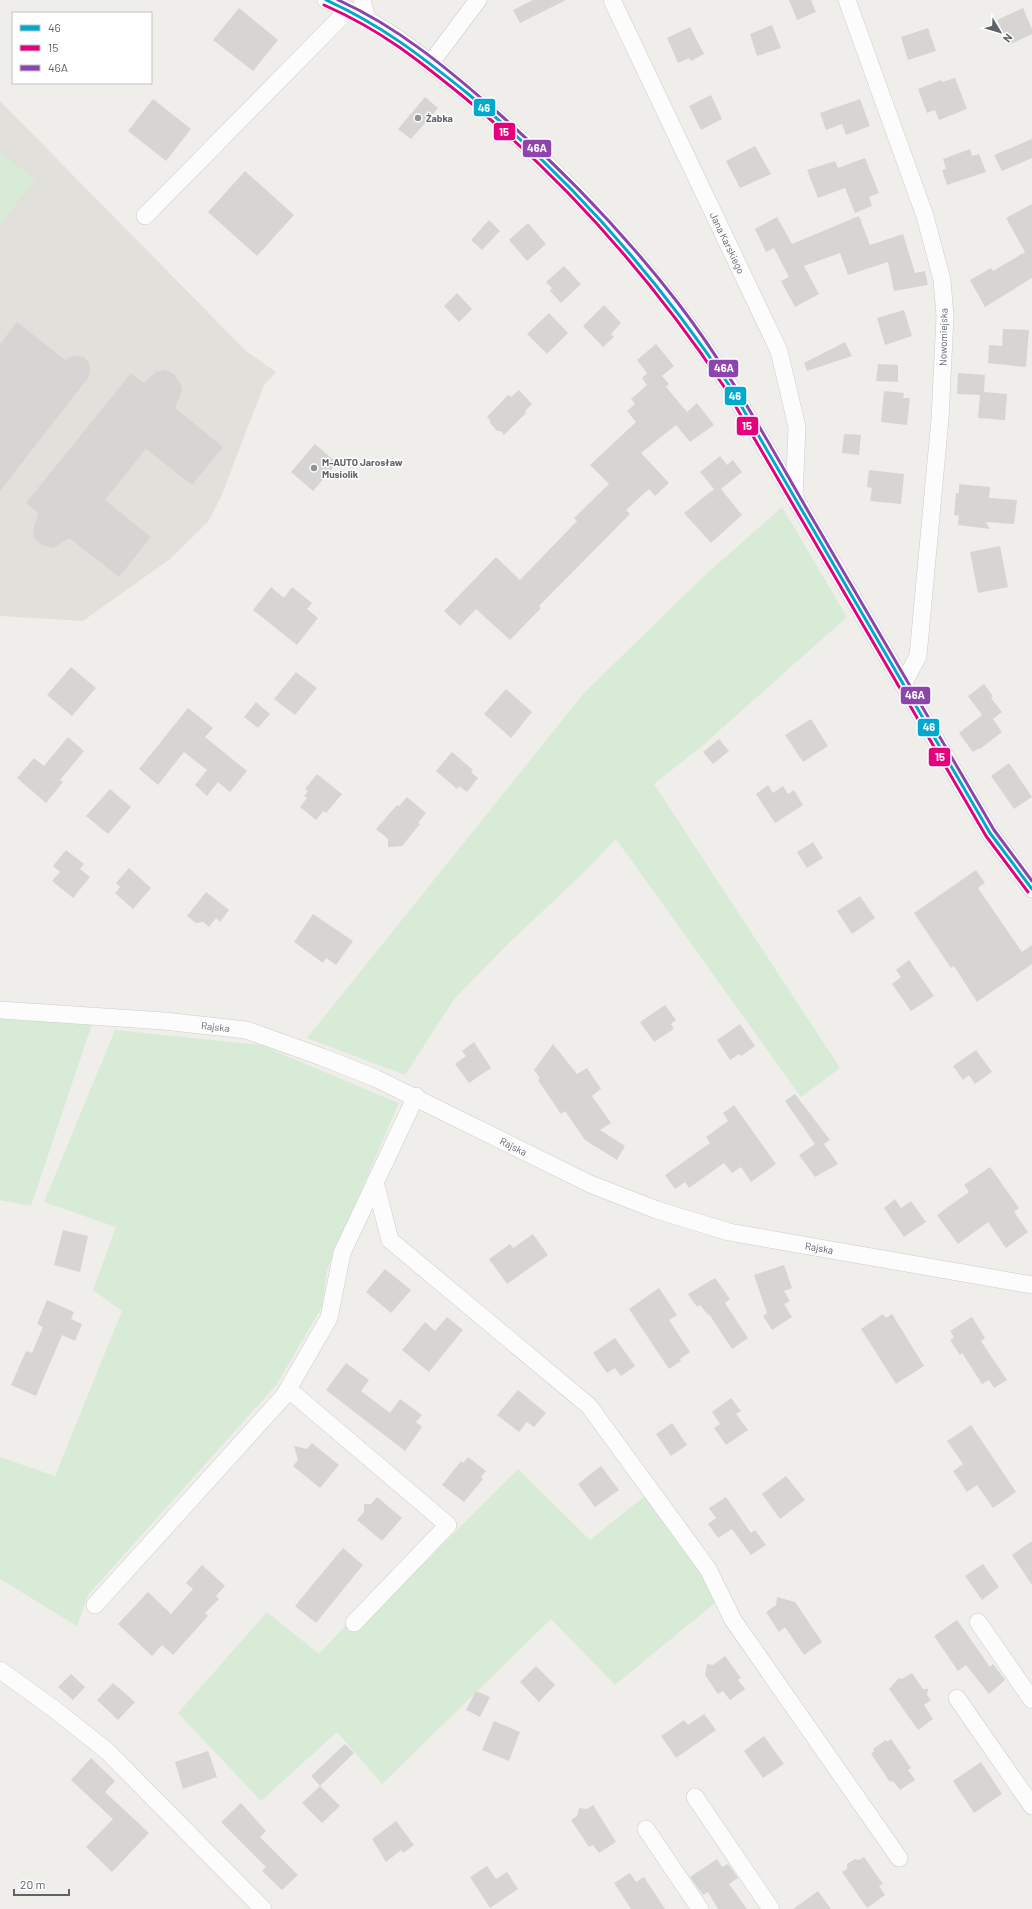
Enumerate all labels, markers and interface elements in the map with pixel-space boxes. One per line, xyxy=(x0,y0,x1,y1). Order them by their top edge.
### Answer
legend xyxy=(12,12,152,84)
north arrow xyxy=(980,12,1020,52)
text: 46 xyxy=(48,20,61,34)
text: N xyxy=(1001,32,1016,45)
text: 15 xyxy=(48,40,58,54)
text: 46A xyxy=(48,60,68,74)
line badge: 46 xyxy=(473,98,496,117)
text: 46 xyxy=(478,101,490,114)
place label: Żabka xyxy=(426,112,453,124)
marker: Żabka xyxy=(413,113,423,123)
line badge: 15 xyxy=(493,122,516,141)
text: 15 xyxy=(499,125,509,138)
line badge: 46A xyxy=(522,139,552,158)
text: 46A xyxy=(527,141,548,154)
street label: Jana Karskiego xyxy=(708,210,747,276)
street label: Nowomiejska xyxy=(936,308,950,366)
line badge: 46A xyxy=(708,359,739,378)
text: 46A xyxy=(714,361,735,374)
line badge: 46 xyxy=(724,386,747,406)
text: 46 xyxy=(729,389,741,402)
line badge: 15 xyxy=(736,416,759,436)
text: 15 xyxy=(742,419,752,432)
place label: M-AUTO Jarosław Musiolik xyxy=(322,456,403,480)
marker: M-AUTO Jarosław Musiolik xyxy=(309,463,319,473)
line badge: 46A xyxy=(900,686,931,705)
text: 46A xyxy=(905,688,926,701)
line badge: 46 xyxy=(917,718,940,737)
text: 46 xyxy=(923,720,935,733)
line badge: 15 xyxy=(928,747,951,767)
text: 15 xyxy=(935,750,945,763)
street label: Rajska xyxy=(200,1019,230,1034)
street label: Rajska xyxy=(498,1135,529,1158)
street label: Rajska xyxy=(804,1239,834,1256)
scale bar xyxy=(14,1871,69,1897)
text: 20 m xyxy=(20,1877,46,1891)

